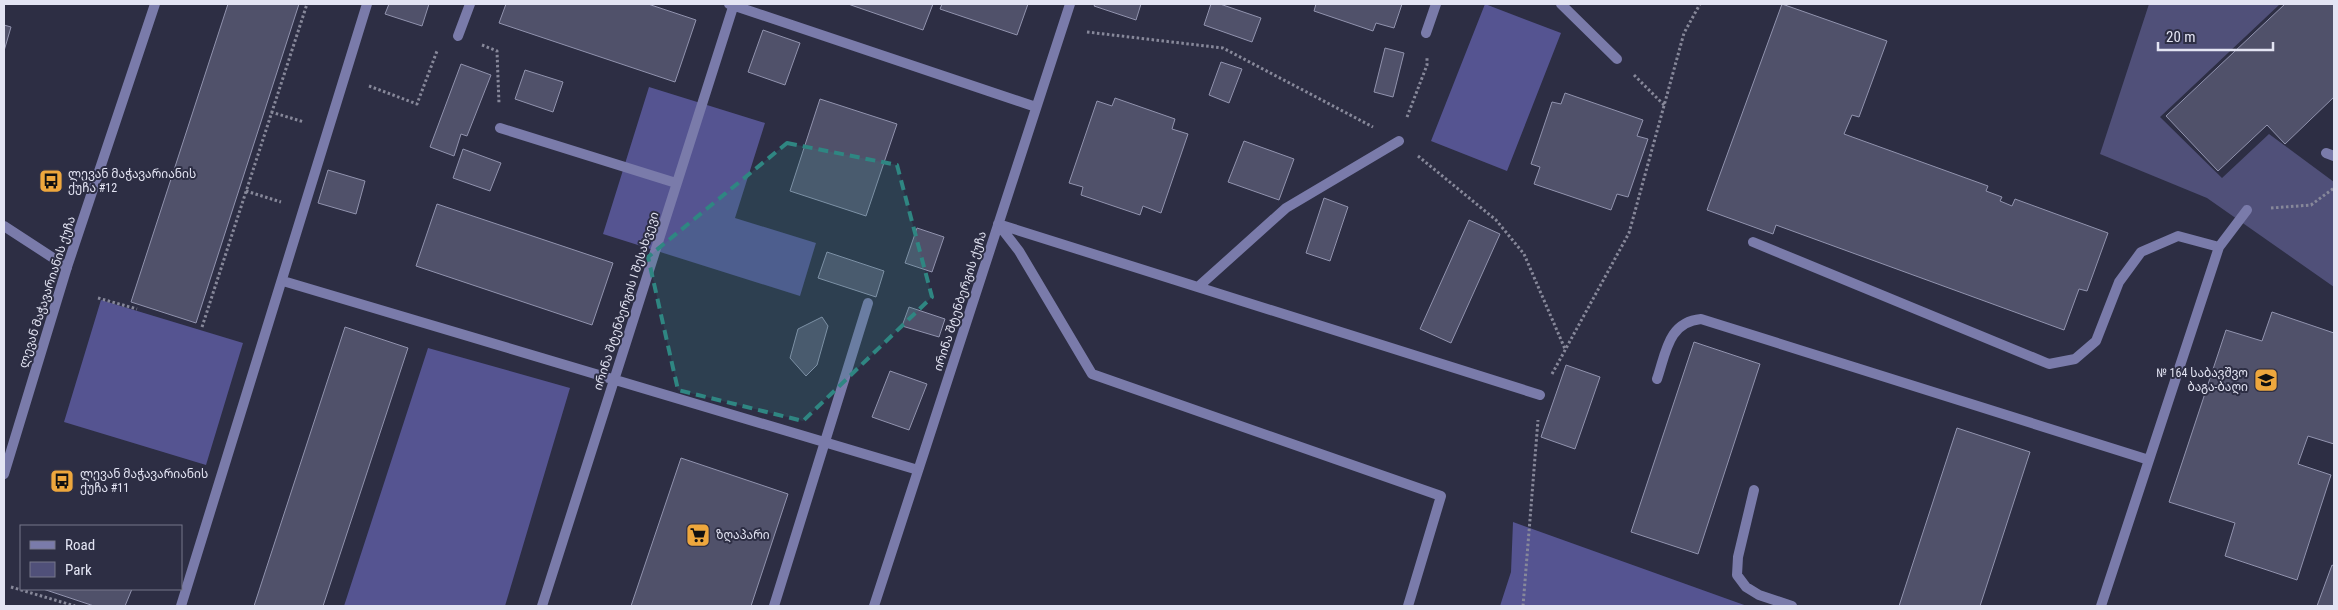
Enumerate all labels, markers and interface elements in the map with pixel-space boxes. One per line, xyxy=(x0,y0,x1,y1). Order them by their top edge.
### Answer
scale bar xyxy=(2158,20,2273,52)
text: 20 m xyxy=(2166,28,2196,46)
place label: ლევან მაჭავარიანის ქუჩა #12 xyxy=(68,167,196,195)
bus stop icon: ლევან მაჭავარიანის ქუჩა #12 xyxy=(38,168,64,194)
street label: ირინა შტენბერგის I შესახვევი xyxy=(591,210,662,392)
street label: ლევან მაჭავარიანის ქუჩა xyxy=(16,214,79,370)
street label: ირინა შტენბერგის ქუჩა xyxy=(931,229,989,373)
place label: № 164 საბავშვო ბაგა-ბაღი xyxy=(2156,366,2248,395)
school or university icon: № 164 საბავშვო ბაგა-ბაღი xyxy=(2253,367,2279,393)
place label: ლევან მაჭავარიანის ქუჩა #11 xyxy=(80,467,208,495)
bus stop icon: ლევან მაჭავარიანის ქუჩა #11 xyxy=(49,468,75,494)
supermarket icon: ზღაპარი xyxy=(685,522,711,548)
legend xyxy=(20,525,182,590)
place label: ზღაპარი xyxy=(716,528,770,543)
text: Road xyxy=(65,536,95,554)
text: Park xyxy=(65,561,92,579)

